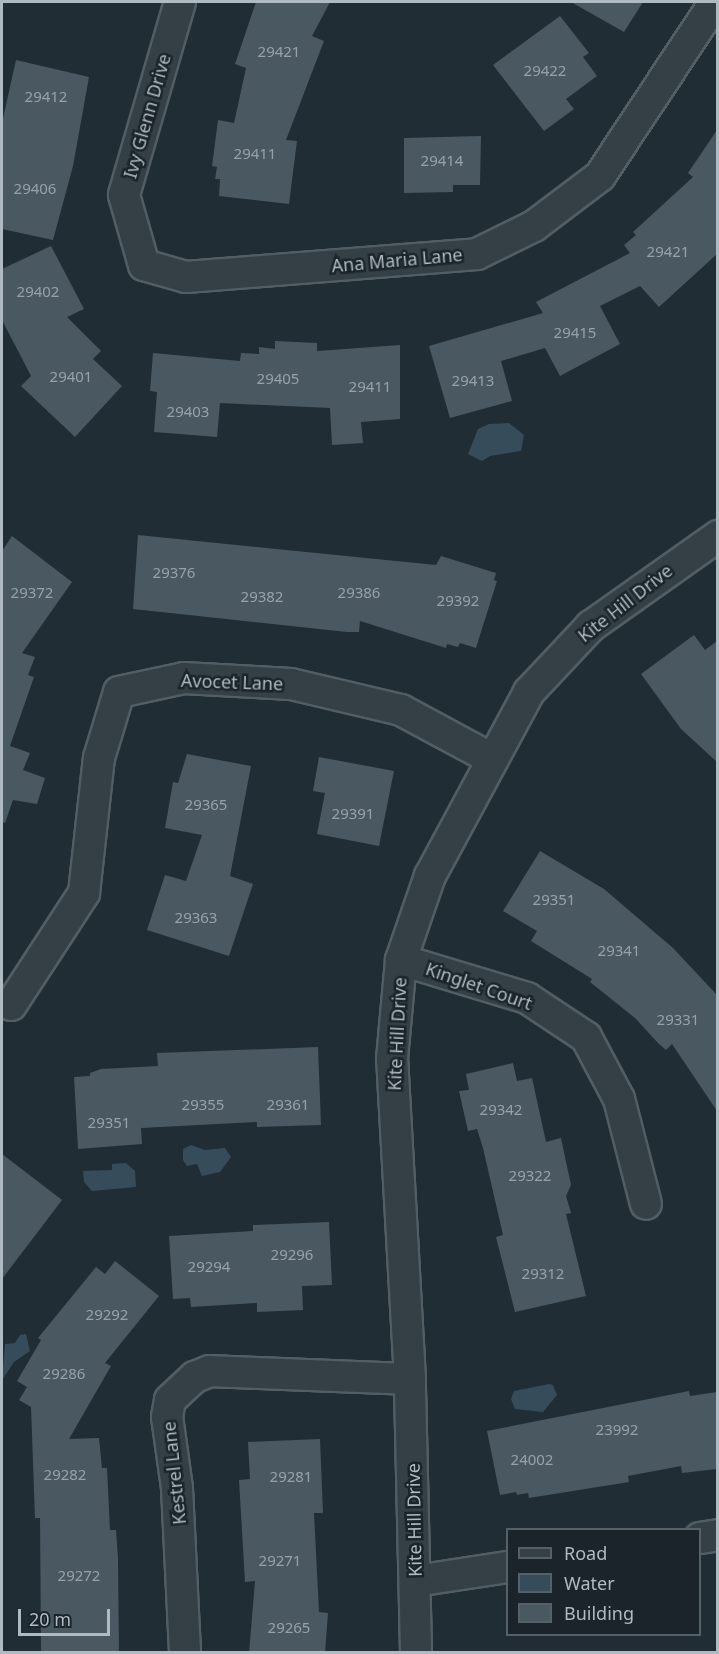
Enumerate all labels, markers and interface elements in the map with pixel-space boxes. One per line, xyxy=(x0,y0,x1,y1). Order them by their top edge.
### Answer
house number: 29421 xyxy=(258,43,300,61)
street label: Ivy Glenn Drive xyxy=(119,51,175,181)
house number: 29422 xyxy=(524,62,566,80)
house number: 29412 xyxy=(25,88,67,106)
house number: 29411 xyxy=(234,145,276,163)
house number: 29414 xyxy=(421,152,463,170)
house number: 29406 xyxy=(14,180,56,198)
house number: 29421 xyxy=(647,243,689,261)
street label: Ana Maria Lane xyxy=(331,244,463,276)
house number: 29402 xyxy=(17,283,59,301)
house number: 29415 xyxy=(554,324,596,342)
house number: 29401 xyxy=(50,368,92,386)
house number: 29405 xyxy=(257,370,299,388)
house number: 29413 xyxy=(452,372,494,390)
house number: 29411 xyxy=(349,378,391,396)
house number: 29403 xyxy=(167,403,209,421)
street label: Kite Hill Drive xyxy=(574,560,676,646)
house number: 29376 xyxy=(153,564,195,582)
house number: 29372 xyxy=(11,584,53,602)
house number: 29386 xyxy=(338,584,380,602)
house number: 29382 xyxy=(241,588,283,606)
house number: 29392 xyxy=(437,592,479,610)
street label: Avocet Lane xyxy=(180,669,284,695)
house number: 29365 xyxy=(185,796,227,814)
house number: 29391 xyxy=(332,805,374,823)
house number: 29351 xyxy=(533,891,575,909)
house number: 29363 xyxy=(175,909,217,927)
house number: 29341 xyxy=(598,942,640,960)
street label: Kinglet Court xyxy=(423,958,535,1014)
street label: Kite Hill Drive xyxy=(383,977,411,1091)
house number: 29331 xyxy=(657,1011,699,1029)
house number: 29355 xyxy=(182,1096,224,1114)
house number: 29361 xyxy=(267,1096,309,1114)
house number: 29342 xyxy=(480,1101,522,1119)
house number: 29351 xyxy=(88,1114,130,1132)
house number: 29322 xyxy=(509,1167,551,1185)
house number: 29296 xyxy=(271,1246,313,1264)
house number: 29294 xyxy=(188,1258,230,1276)
house number: 29312 xyxy=(522,1265,564,1283)
house number: 29292 xyxy=(86,1306,128,1324)
house number: 29286 xyxy=(43,1365,85,1383)
street label: Kestrel Lane xyxy=(158,1420,190,1526)
house number: 23992 xyxy=(596,1421,638,1439)
house number: 24002 xyxy=(511,1451,553,1469)
street label: Kite Hill Drive xyxy=(402,1463,426,1577)
house number: 29282 xyxy=(44,1466,86,1484)
house number: 29281 xyxy=(270,1468,312,1486)
legend xyxy=(506,1528,701,1636)
text: Road xyxy=(564,1541,607,1565)
house number: 29271 xyxy=(259,1552,301,1570)
house number: 29272 xyxy=(58,1567,100,1585)
text: Water xyxy=(564,1571,615,1595)
scale bar xyxy=(21,1597,112,1635)
text: Building xyxy=(564,1601,634,1625)
text: 20 m xyxy=(29,1607,71,1631)
house number: 29265 xyxy=(268,1619,310,1637)

